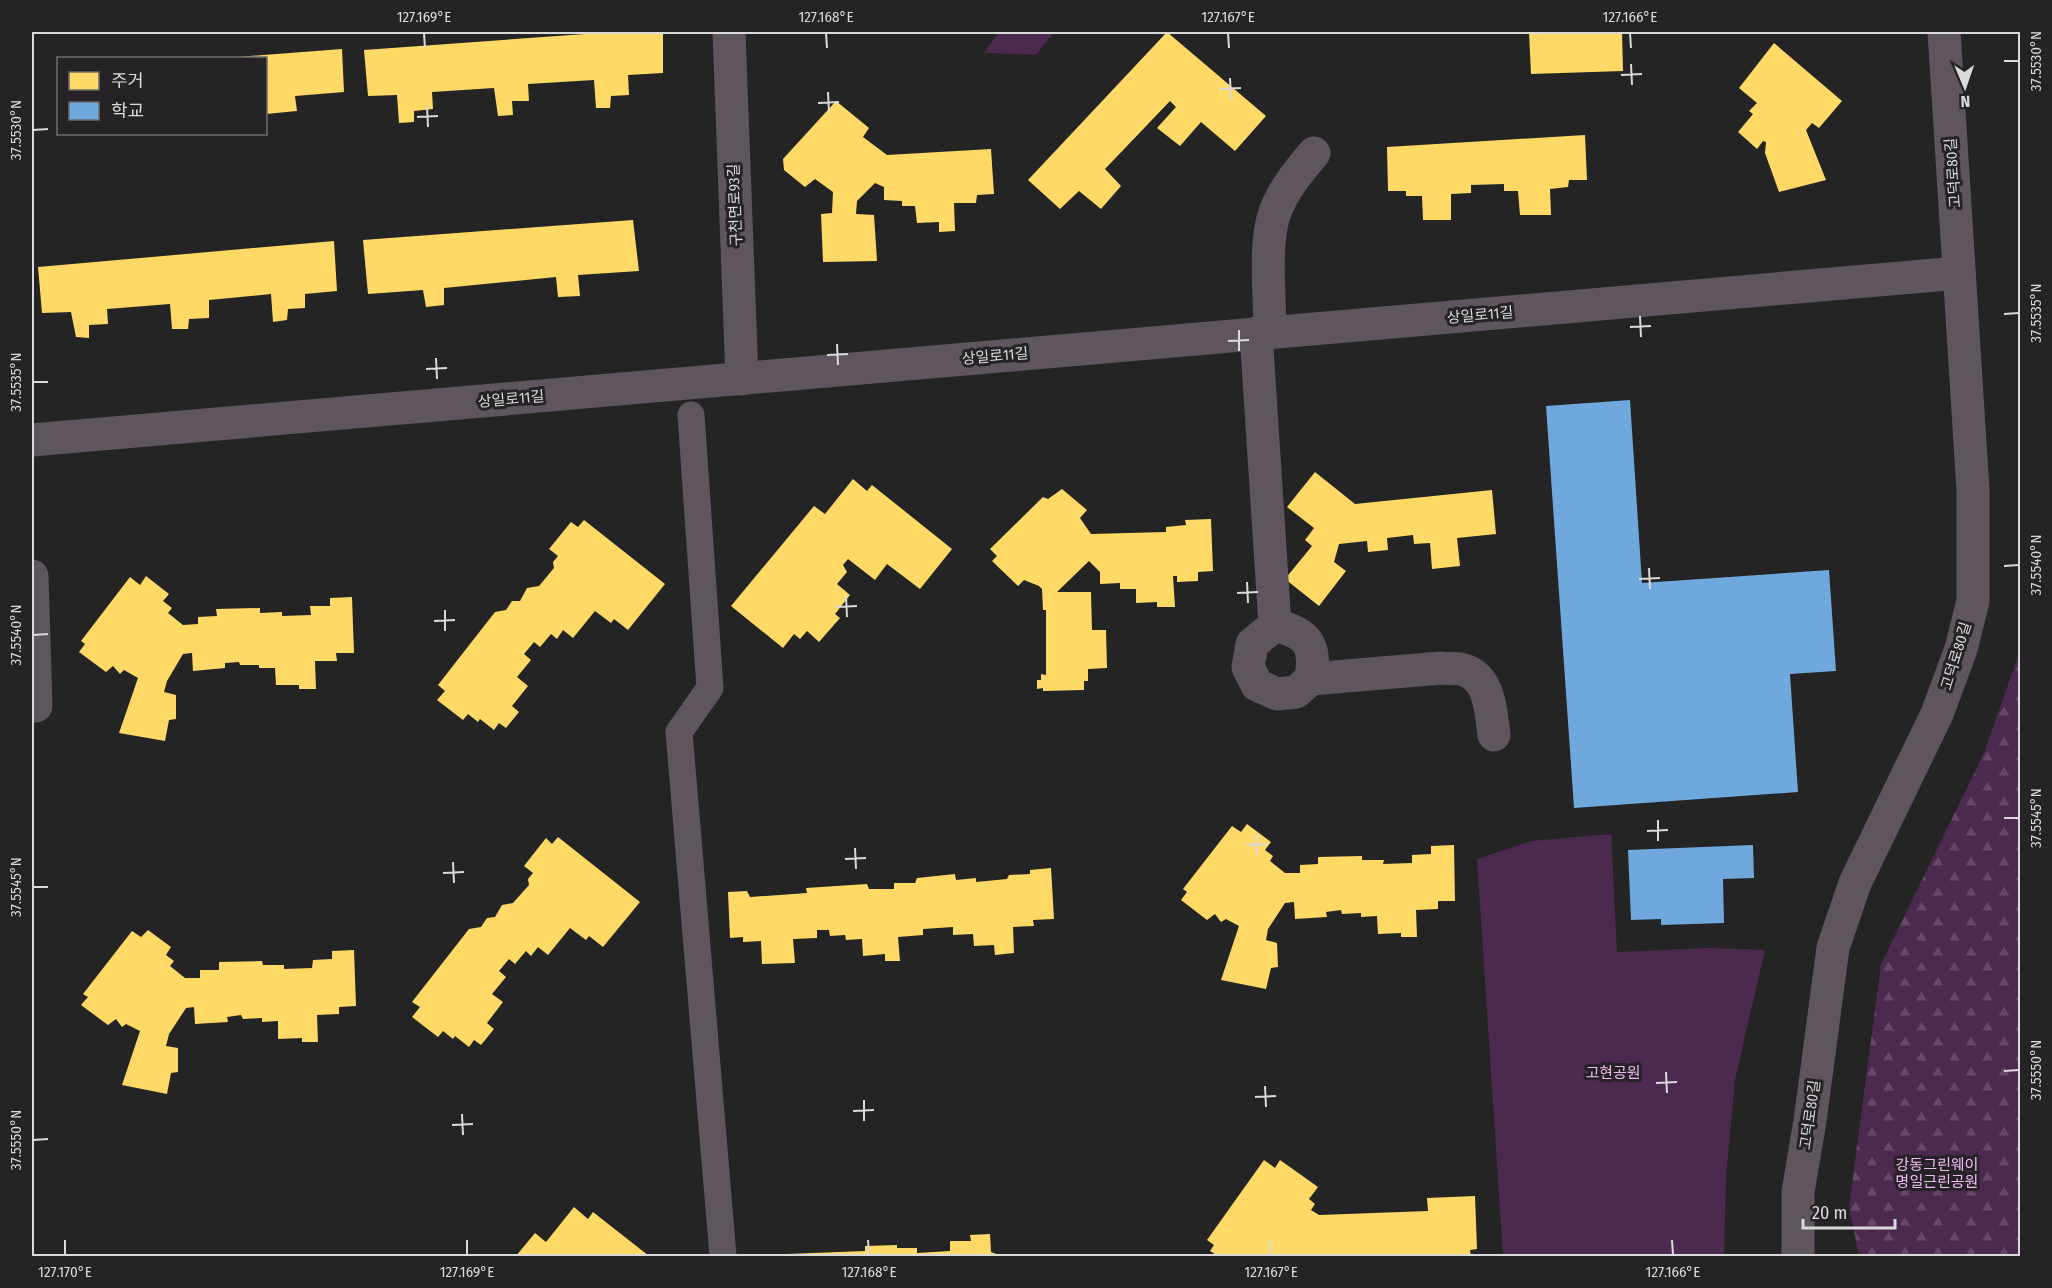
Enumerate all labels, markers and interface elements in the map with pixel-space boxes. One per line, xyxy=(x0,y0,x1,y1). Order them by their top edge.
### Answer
text: 127.169°E xyxy=(397,8,451,26)
text: 127.168°E xyxy=(799,8,853,26)
text: 127.167°E xyxy=(1201,8,1255,26)
text: 127.166°E xyxy=(1603,8,1657,26)
text: 37.5530°N xyxy=(2027,31,2045,91)
legend xyxy=(57,57,267,135)
north arrow xyxy=(1935,57,1995,117)
text: 주거 xyxy=(111,70,144,92)
text: N xyxy=(1960,92,1971,111)
text: 37.5530°N xyxy=(7,100,25,160)
text: 학교 xyxy=(111,100,144,122)
street label: 고덕로80길 xyxy=(1942,137,1964,209)
street label: 구천면로93길 xyxy=(725,163,745,247)
text: 37.5535°N xyxy=(2027,283,2045,343)
street label: 상일로11길 xyxy=(1446,303,1514,327)
street label: 상일로11길 xyxy=(961,344,1029,368)
text: 37.5535°N xyxy=(7,352,25,412)
street label: 상일로11길 xyxy=(477,387,545,411)
text: 37.5540°N xyxy=(2027,534,2045,596)
text: 37.5540°N xyxy=(7,604,25,666)
street label: 고덕로80길 xyxy=(1937,620,1975,692)
text: 37.5545°N xyxy=(2027,788,2045,848)
text: 37.5545°N xyxy=(7,857,25,917)
text: 37.5550°N xyxy=(2027,1040,2045,1100)
park label: 고현공원 xyxy=(1585,1064,1641,1082)
street label: 고덕로80길 xyxy=(1796,1079,1824,1151)
text: 37.5550°N xyxy=(7,1110,25,1170)
park label: 강동그린웨이 명일근린공원 xyxy=(1896,1156,1978,1191)
scale bar xyxy=(1803,1192,1894,1230)
text: 20 m xyxy=(1812,1202,1847,1224)
text: 127.170°E xyxy=(38,1263,92,1281)
text: 127.169°E xyxy=(440,1263,494,1281)
text: 127.168°E xyxy=(842,1263,896,1281)
text: 127.167°E xyxy=(1244,1263,1298,1281)
text: 127.166°E xyxy=(1646,1263,1700,1281)

